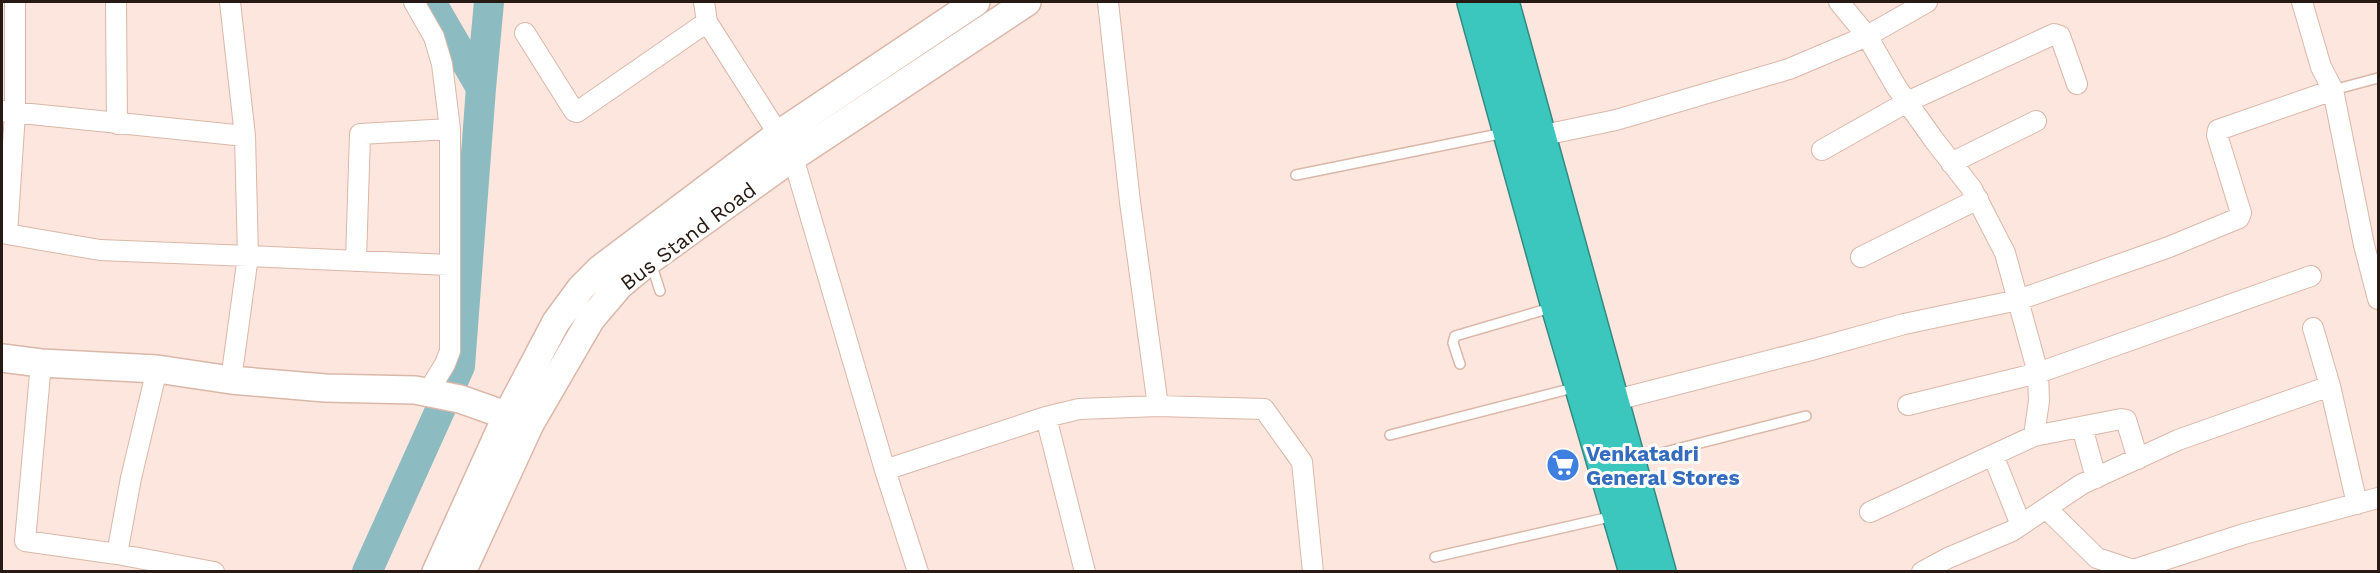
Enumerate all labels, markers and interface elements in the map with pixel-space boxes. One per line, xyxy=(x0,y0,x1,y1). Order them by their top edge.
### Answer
street label: Bus Stand Road xyxy=(615,177,761,295)
place label: Venkatadri General Stores xyxy=(1586,441,1740,490)
supermarket icon: Venkatadri General Stores xyxy=(1545,447,1581,483)

